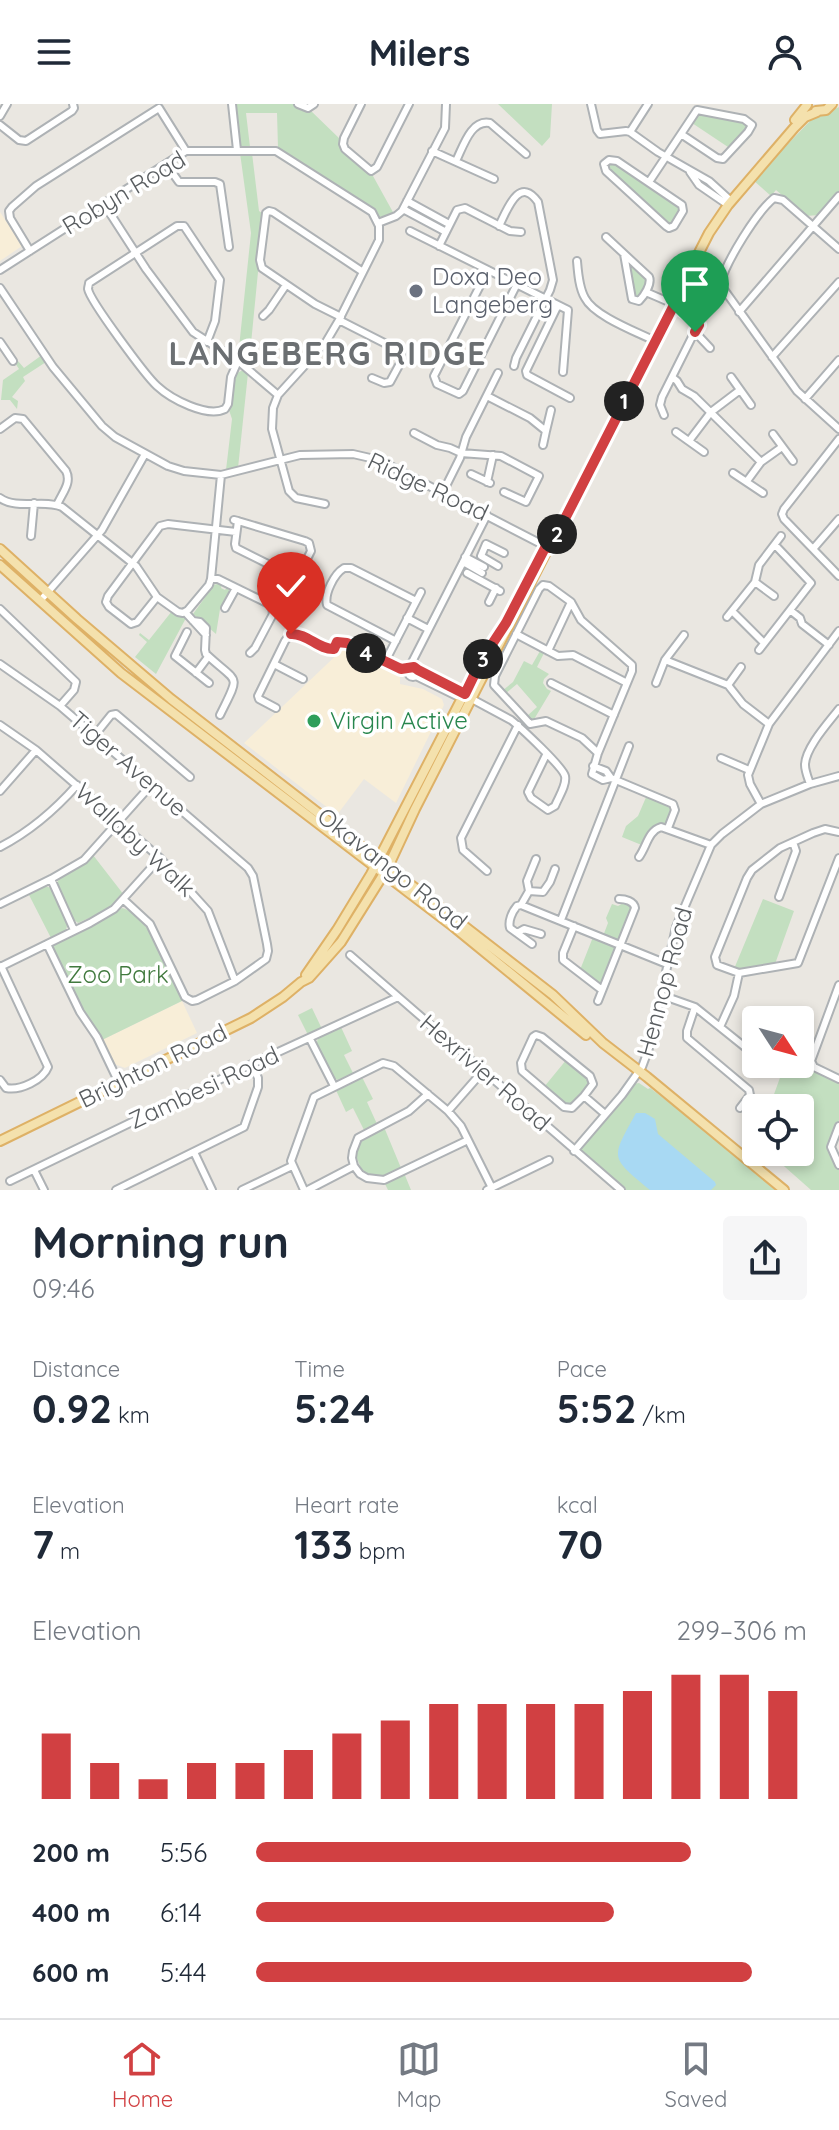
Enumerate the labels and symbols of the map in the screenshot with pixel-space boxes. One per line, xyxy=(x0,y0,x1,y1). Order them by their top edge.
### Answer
street label: Robyn Road xyxy=(56,144,191,241)
pin xyxy=(661,250,729,332)
place label: Doxa Deo Langeberg xyxy=(432,261,553,319)
marker: Doxa Deo Langeberg xyxy=(407,282,425,300)
district label: LANGEBERG RIDGE xyxy=(169,333,487,373)
pin: 1 xyxy=(604,381,644,421)
street label: Ridge Road xyxy=(363,445,494,527)
pin: 2 xyxy=(537,514,577,554)
pin xyxy=(257,552,325,634)
pin: 4 xyxy=(346,633,386,673)
pin: 3 xyxy=(463,639,503,679)
street label: Tiger Avenue xyxy=(64,704,193,822)
place label: Virgin Active xyxy=(330,705,468,735)
marker: Virgin Active xyxy=(305,712,323,730)
street label: Wallaby Walk xyxy=(69,776,202,903)
street label: Okavango Road xyxy=(312,801,473,936)
street label: Hennop Road xyxy=(630,904,698,1060)
park label: Zoo Park xyxy=(67,959,169,989)
north arrow xyxy=(742,1006,814,1078)
street label: Hexrivier Road xyxy=(414,1007,557,1137)
street label: Brighton Road xyxy=(74,1016,232,1114)
street label: Zambesi Road xyxy=(124,1039,284,1135)

